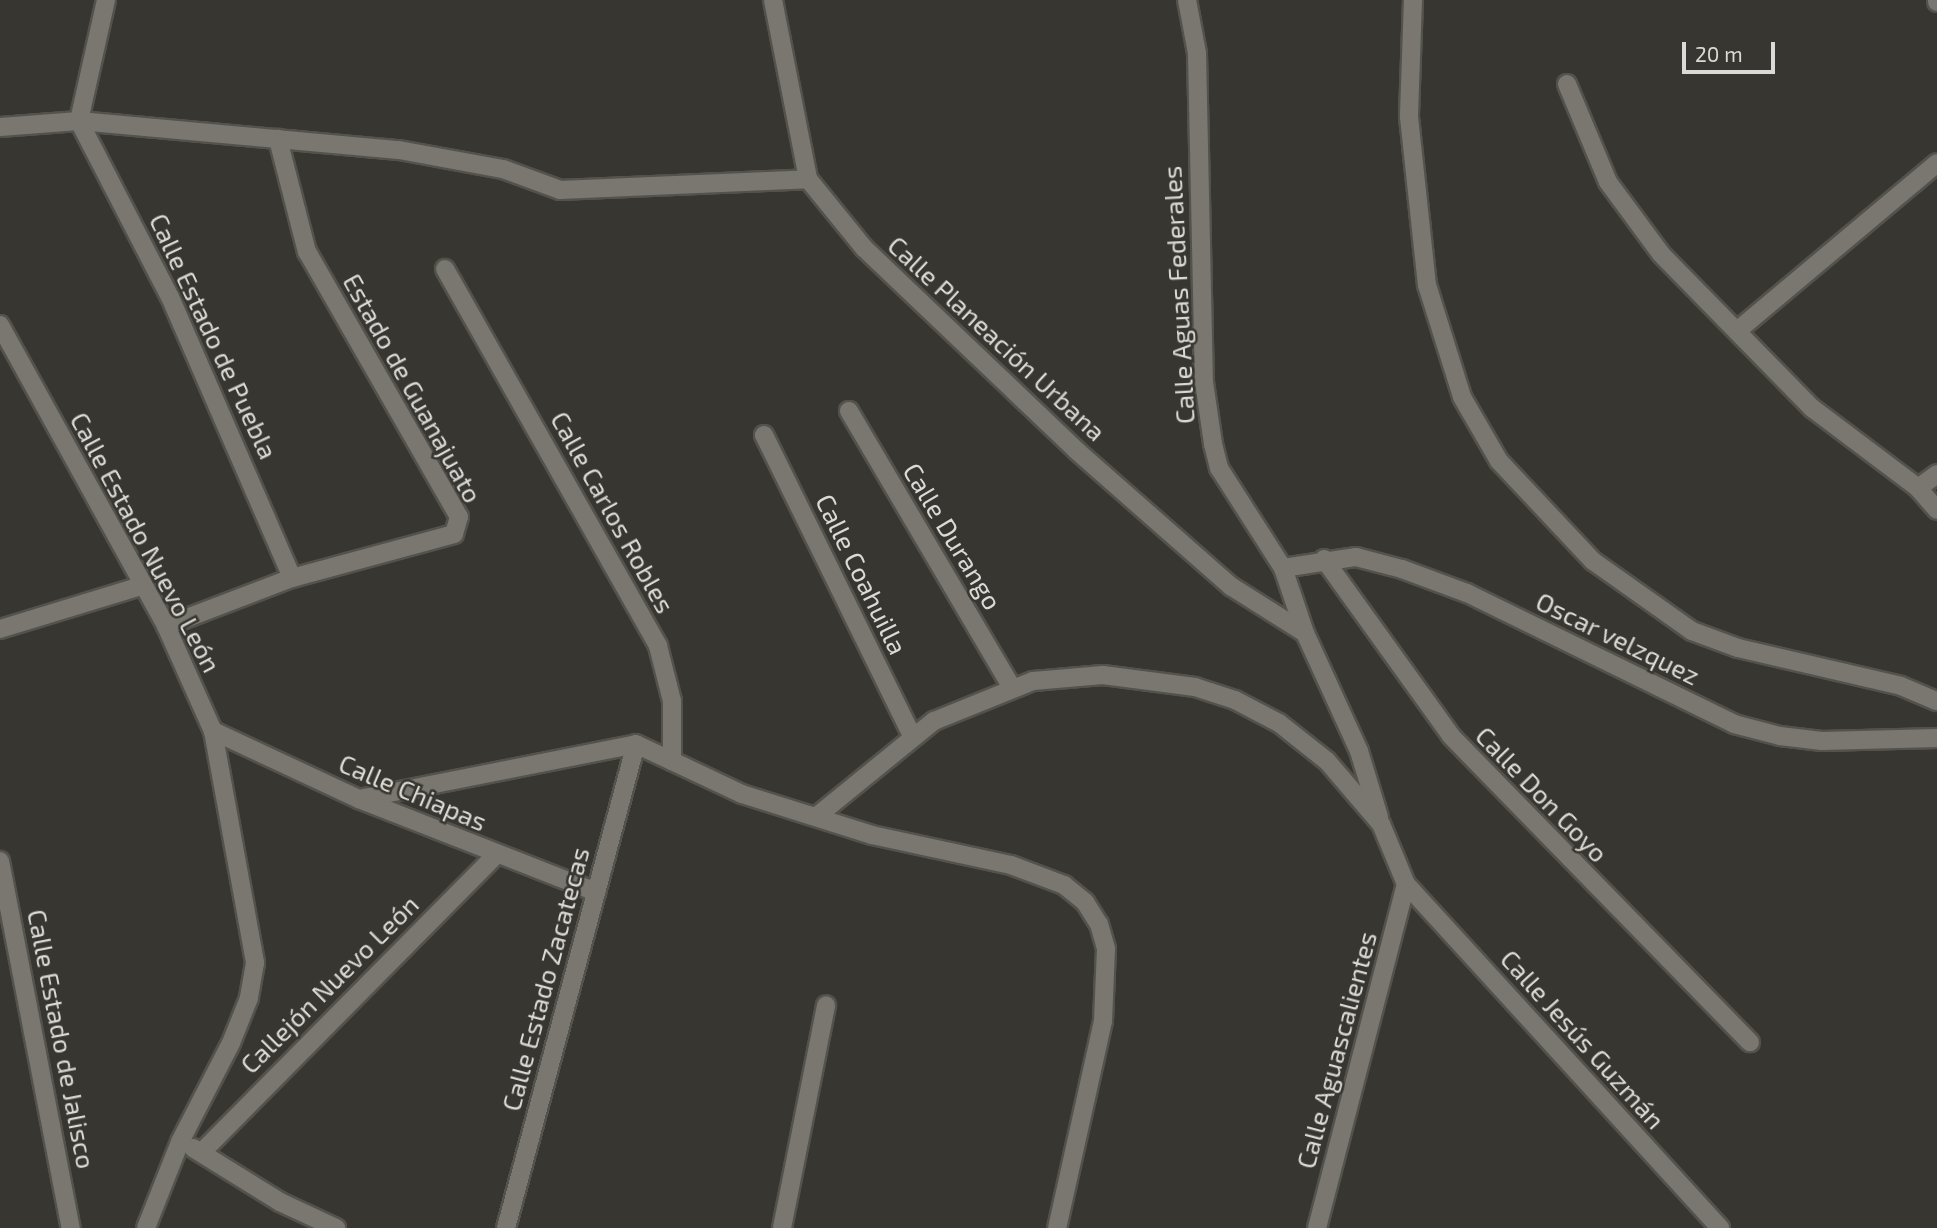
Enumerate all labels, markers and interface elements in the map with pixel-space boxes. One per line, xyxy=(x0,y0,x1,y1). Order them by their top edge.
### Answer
scale bar xyxy=(1685,28,1778,72)
text: 20 m xyxy=(1695,41,1743,66)
street label: Calle Aguas Federales xyxy=(1156,165,1200,425)
street label: Calle Estado de Puebla xyxy=(143,208,285,464)
street label: Calle Planeación Urbana xyxy=(882,229,1112,447)
street label: Estado de Guanajuato xyxy=(337,268,489,508)
street label: Calle Carlos Robles xyxy=(545,406,681,618)
street label: Calle Estado Nuevo León xyxy=(64,407,228,677)
street label: Calle Durango xyxy=(897,457,1009,615)
street label: Calle Coahuilla xyxy=(810,489,914,659)
street label: Oscar velzquez xyxy=(1531,585,1705,691)
street label: Calle Don Goyo xyxy=(1469,720,1615,868)
street label: Calle Chiapas xyxy=(334,747,492,837)
street label: Calle Estado Zacatecas xyxy=(495,844,595,1114)
street label: Callejón Nuevo León xyxy=(233,888,425,1080)
street label: Calle Estado de Jalisco xyxy=(21,906,103,1172)
street label: Calle Aguascalientes xyxy=(1289,928,1383,1172)
street label: Calle Jesús Guzmán xyxy=(1494,943,1672,1135)

